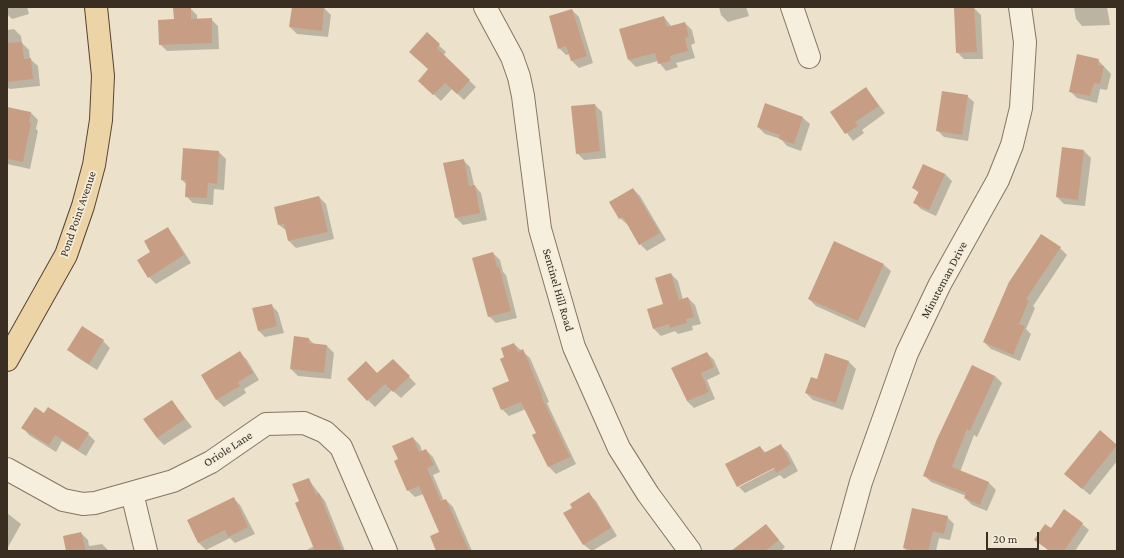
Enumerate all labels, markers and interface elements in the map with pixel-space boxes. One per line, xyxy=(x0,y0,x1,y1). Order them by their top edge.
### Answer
street label: Pond Point Avenue xyxy=(57,169,99,259)
street label: Minuteman Drive xyxy=(918,239,970,321)
street label: Sentinel Hill Road xyxy=(539,247,577,333)
street label: Oriole Lane xyxy=(201,428,255,470)
scale bar xyxy=(988,524,1041,550)
text: 20 m xyxy=(993,532,1017,546)

